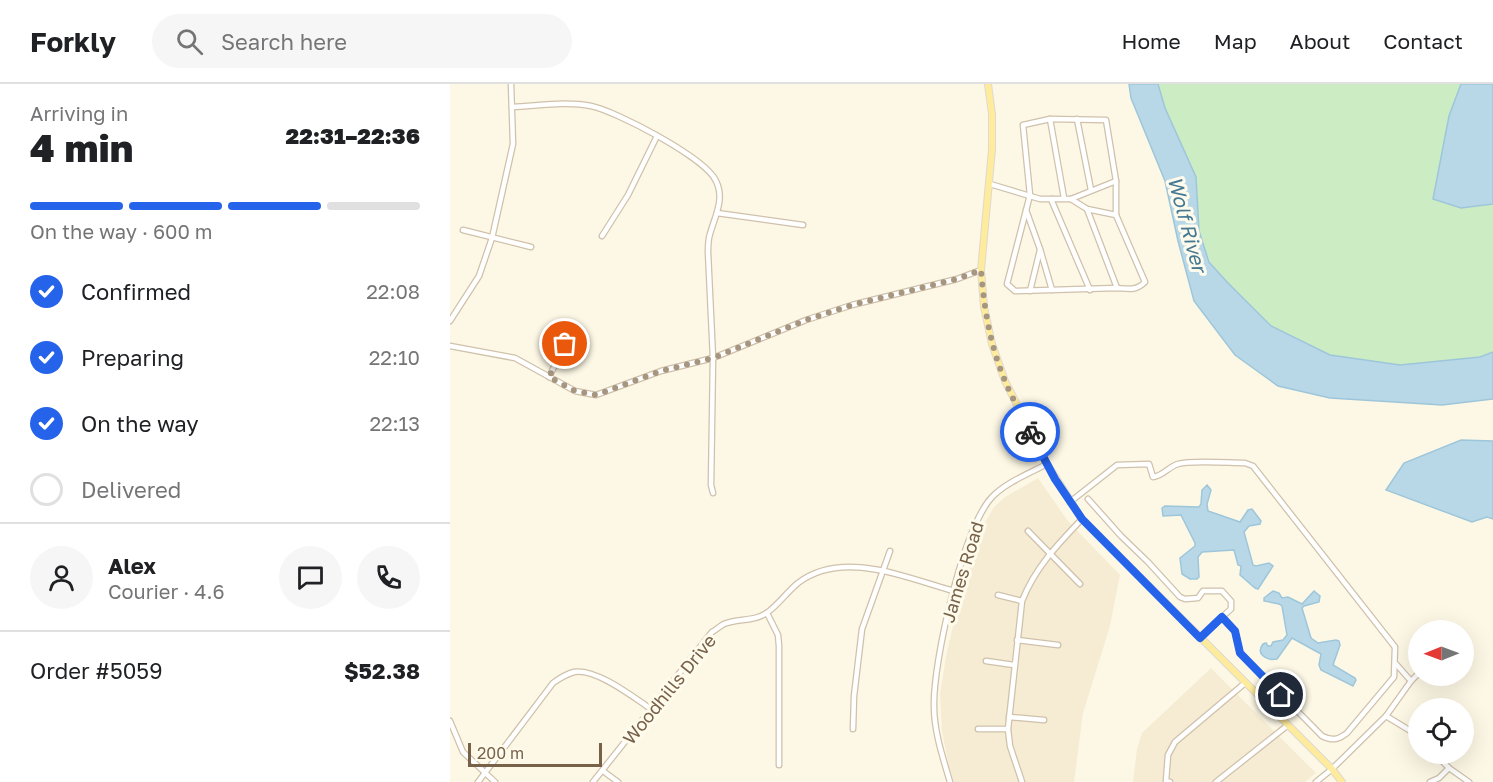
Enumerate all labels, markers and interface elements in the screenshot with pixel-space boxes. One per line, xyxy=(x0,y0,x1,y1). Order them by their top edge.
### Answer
search box xyxy=(152,14,572,68)
text: Forkly xyxy=(30,25,116,58)
icon: search xyxy=(173,25,206,58)
text: Search here xyxy=(221,28,347,55)
text: Home xyxy=(1121,28,1181,54)
text: Map xyxy=(1214,28,1257,54)
text: About xyxy=(1290,28,1350,54)
text: Contact xyxy=(1383,28,1463,54)
text: Arriving in xyxy=(30,101,128,125)
text: 22:31–22:36 xyxy=(286,122,420,149)
text: 4 min xyxy=(30,124,133,171)
water label: Wolf River xyxy=(1164,174,1213,277)
text: On the way · 600 m xyxy=(30,219,213,243)
icon: check xyxy=(30,275,63,308)
text: Confirmed xyxy=(81,278,191,305)
text: 22:08 xyxy=(366,279,420,303)
pin xyxy=(539,318,590,369)
icon: bag xyxy=(548,327,581,360)
icon: check xyxy=(30,341,63,374)
text: Preparing xyxy=(81,344,184,371)
text: 22:10 xyxy=(369,345,420,369)
courier xyxy=(1000,402,1060,462)
icon: check xyxy=(30,407,63,440)
text: On the way xyxy=(81,410,199,437)
text: 22:13 xyxy=(369,411,420,435)
icon: bike xyxy=(1014,416,1047,449)
text: Delivered xyxy=(81,476,181,503)
street label: James Road xyxy=(936,519,988,625)
button: person xyxy=(30,546,93,609)
button: chat xyxy=(279,546,342,609)
button: phone xyxy=(357,546,420,609)
text: Alex xyxy=(108,552,156,579)
text: Courier · 4.6 xyxy=(108,579,225,603)
north arrow xyxy=(1408,620,1474,686)
map controls xyxy=(1408,620,1474,764)
street label: Woodhills Drive xyxy=(618,630,720,748)
text: Order #5059 xyxy=(30,657,162,684)
text: $52.38 xyxy=(344,657,420,684)
pin xyxy=(1255,669,1306,720)
icon: home xyxy=(1264,678,1297,711)
button: locate xyxy=(1408,698,1474,764)
scale bar xyxy=(468,740,602,768)
text: 200 m xyxy=(477,743,524,763)

